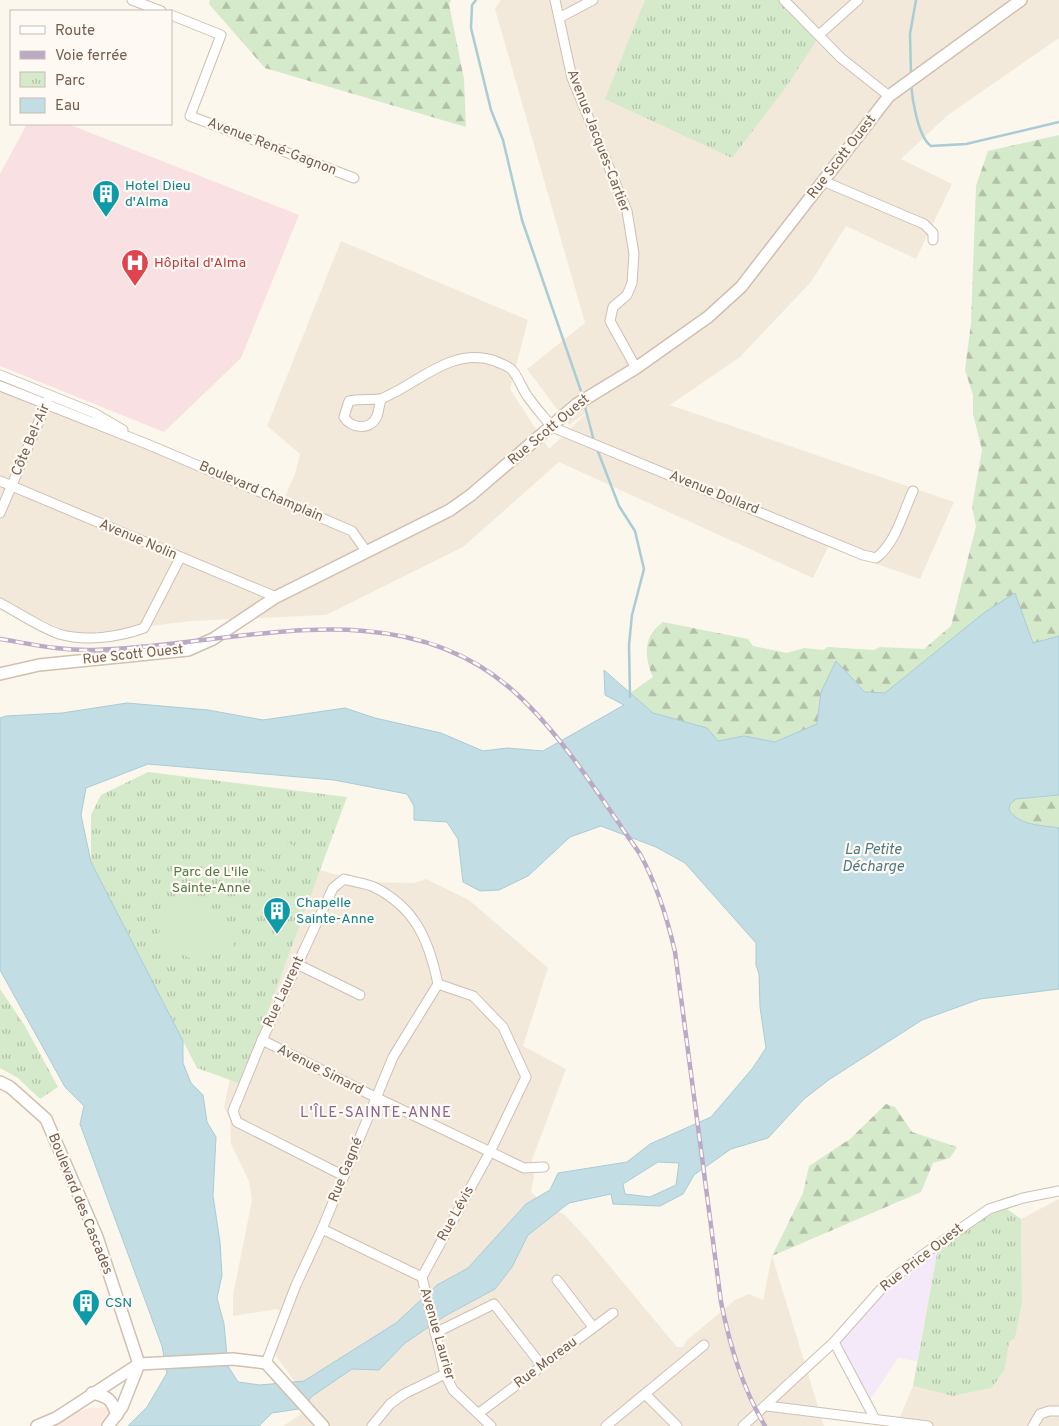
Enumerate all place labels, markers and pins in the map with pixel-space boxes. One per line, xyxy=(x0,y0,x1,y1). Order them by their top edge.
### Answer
place label: Hotel Dieu d'Alma xyxy=(125,178,191,211)
building icon: Hotel Dieu d'Alma xyxy=(91,179,121,218)
hospital icon: Hôpital d'Alma xyxy=(120,248,150,287)
place label: Hôpital d'Alma xyxy=(154,255,246,272)
place label: Chapelle Sainte-Anne xyxy=(296,895,374,928)
building icon: Chapelle Sainte-Anne xyxy=(262,896,292,935)
building icon: CSN xyxy=(71,1288,101,1327)
place label: CSN xyxy=(105,1295,132,1312)

